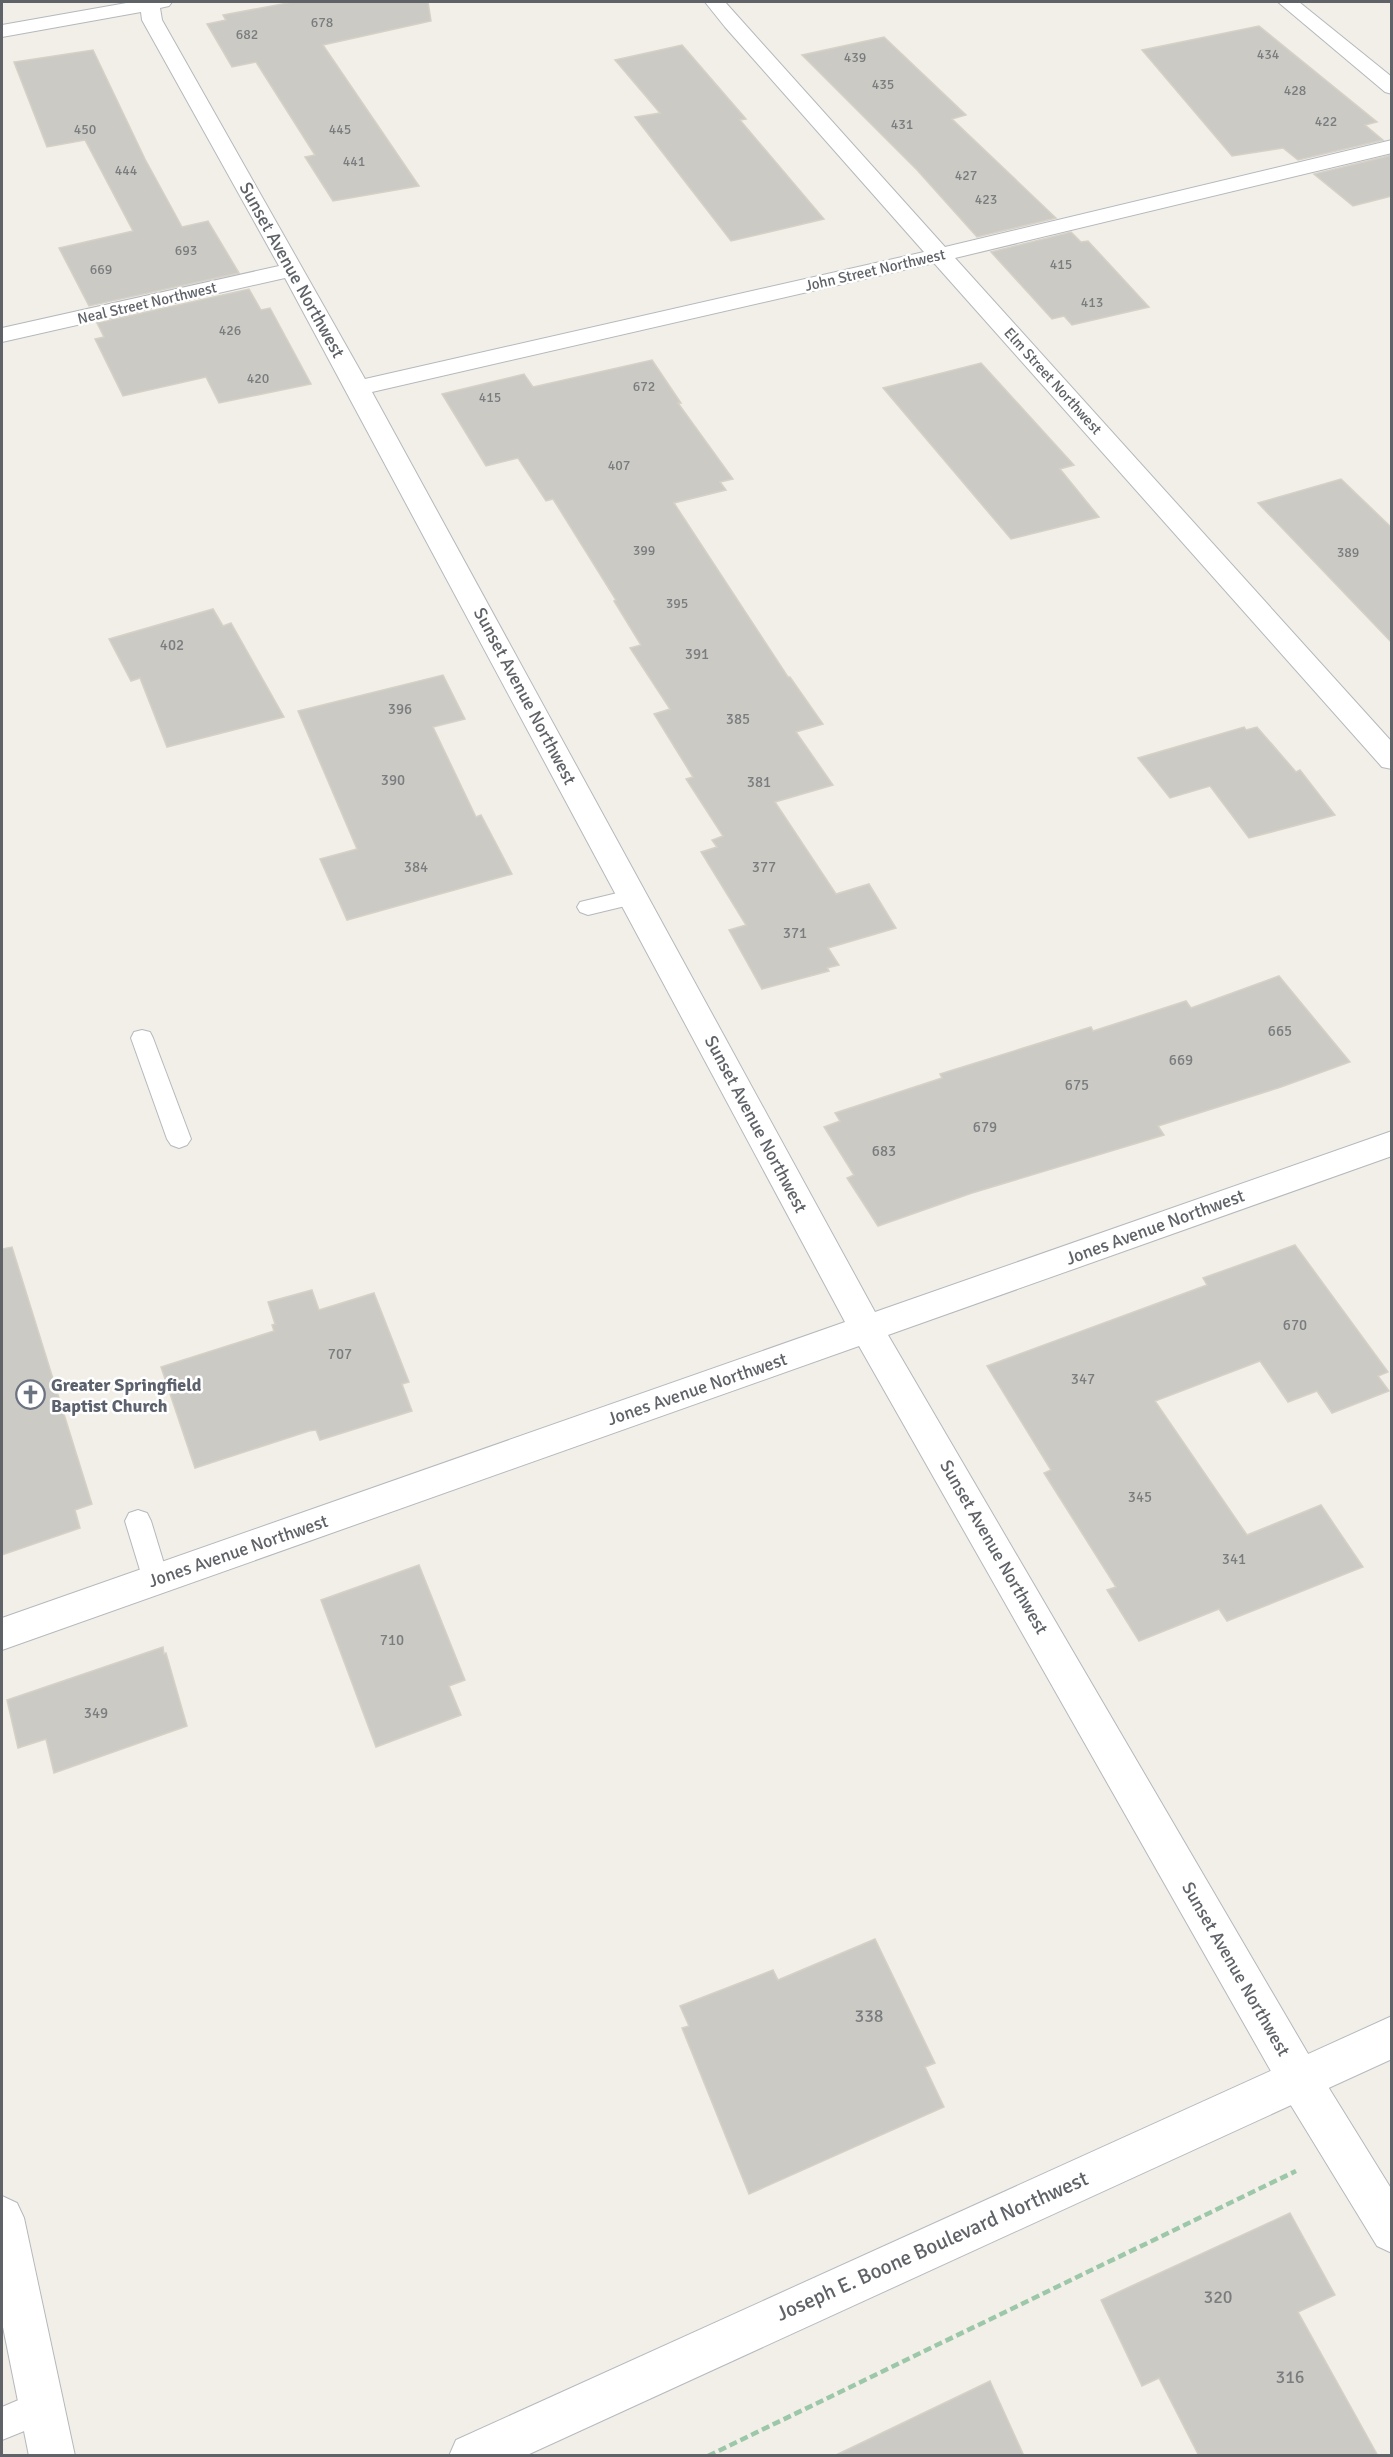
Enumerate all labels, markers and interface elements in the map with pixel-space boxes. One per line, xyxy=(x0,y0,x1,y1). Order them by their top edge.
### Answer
house number: 678 xyxy=(311,14,333,31)
house number: 682 xyxy=(236,26,258,43)
house number: 434 xyxy=(1257,46,1280,63)
house number: 439 xyxy=(844,49,866,66)
house number: 435 xyxy=(872,76,894,93)
house number: 428 xyxy=(1284,82,1306,99)
house number: 422 xyxy=(1315,113,1337,130)
house number: 431 xyxy=(891,116,913,133)
house number: 450 xyxy=(74,121,96,138)
house number: 445 xyxy=(329,121,351,138)
house number: 441 xyxy=(343,153,365,170)
house number: 444 xyxy=(115,162,138,179)
house number: 427 xyxy=(955,167,977,184)
street label: Sunset Avenue Northwest xyxy=(235,178,349,362)
house number: 423 xyxy=(975,191,997,208)
house number: 693 xyxy=(175,242,197,259)
street label: John Street Northwest xyxy=(803,245,947,295)
house number: 415 xyxy=(1050,256,1072,273)
house number: 669 xyxy=(90,261,112,278)
street label: Neal Street Northwest xyxy=(76,278,218,328)
house number: 413 xyxy=(1081,294,1103,311)
house number: 426 xyxy=(219,322,241,339)
street label: Elm Street Northwest xyxy=(1000,324,1106,438)
house number: 420 xyxy=(247,370,269,387)
house number: 672 xyxy=(633,378,655,395)
house number: 415 xyxy=(479,389,501,406)
house number: 407 xyxy=(608,457,630,474)
house number: 399 xyxy=(633,542,655,559)
house number: 389 xyxy=(1337,544,1359,561)
house number: 395 xyxy=(666,595,688,612)
street label: Sunset Avenue Northwest xyxy=(469,604,581,788)
house number: 402 xyxy=(160,636,184,654)
house number: 391 xyxy=(685,645,709,663)
house number: 396 xyxy=(388,700,412,718)
house number: 385 xyxy=(726,710,750,728)
house number: 390 xyxy=(381,771,405,789)
house number: 381 xyxy=(747,773,771,791)
house number: 384 xyxy=(404,858,428,876)
house number: 377 xyxy=(752,858,776,876)
house number: 371 xyxy=(783,924,807,942)
house number: 665 xyxy=(1268,1022,1292,1040)
street label: Sunset Avenue Northwest xyxy=(700,1032,812,1216)
house number: 669 xyxy=(1169,1051,1193,1069)
house number: 675 xyxy=(1065,1076,1089,1094)
house number: 679 xyxy=(973,1118,997,1136)
house number: 683 xyxy=(872,1142,896,1160)
street label: Jones Avenue Northwest xyxy=(1063,1184,1247,1270)
house number: 670 xyxy=(1283,1316,1307,1334)
house number: 707 xyxy=(328,1345,352,1363)
street label: Jones Avenue Northwest xyxy=(604,1348,790,1430)
house number: 347 xyxy=(1071,1370,1095,1388)
place label: Greater Springfield Baptist Church xyxy=(51,1374,202,1417)
church icon: Greater Springfield Baptist Church xyxy=(14,1379,46,1411)
street label: Sunset Avenue Northwest xyxy=(935,1456,1053,1638)
house number: 345 xyxy=(1128,1488,1152,1506)
street label: Jones Avenue Northwest xyxy=(145,1510,331,1592)
house number: 341 xyxy=(1222,1550,1246,1568)
house number: 710 xyxy=(380,1631,404,1649)
house number: 349 xyxy=(84,1704,108,1722)
street label: Sunset Avenue Northwest xyxy=(1177,1878,1295,2060)
house number: 338 xyxy=(854,2005,884,2027)
street label: Joseph E. Boone Boulevard Northwest xyxy=(772,2165,1092,2327)
house number: 320 xyxy=(1203,2286,1233,2308)
house number: 316 xyxy=(1275,2366,1305,2388)

